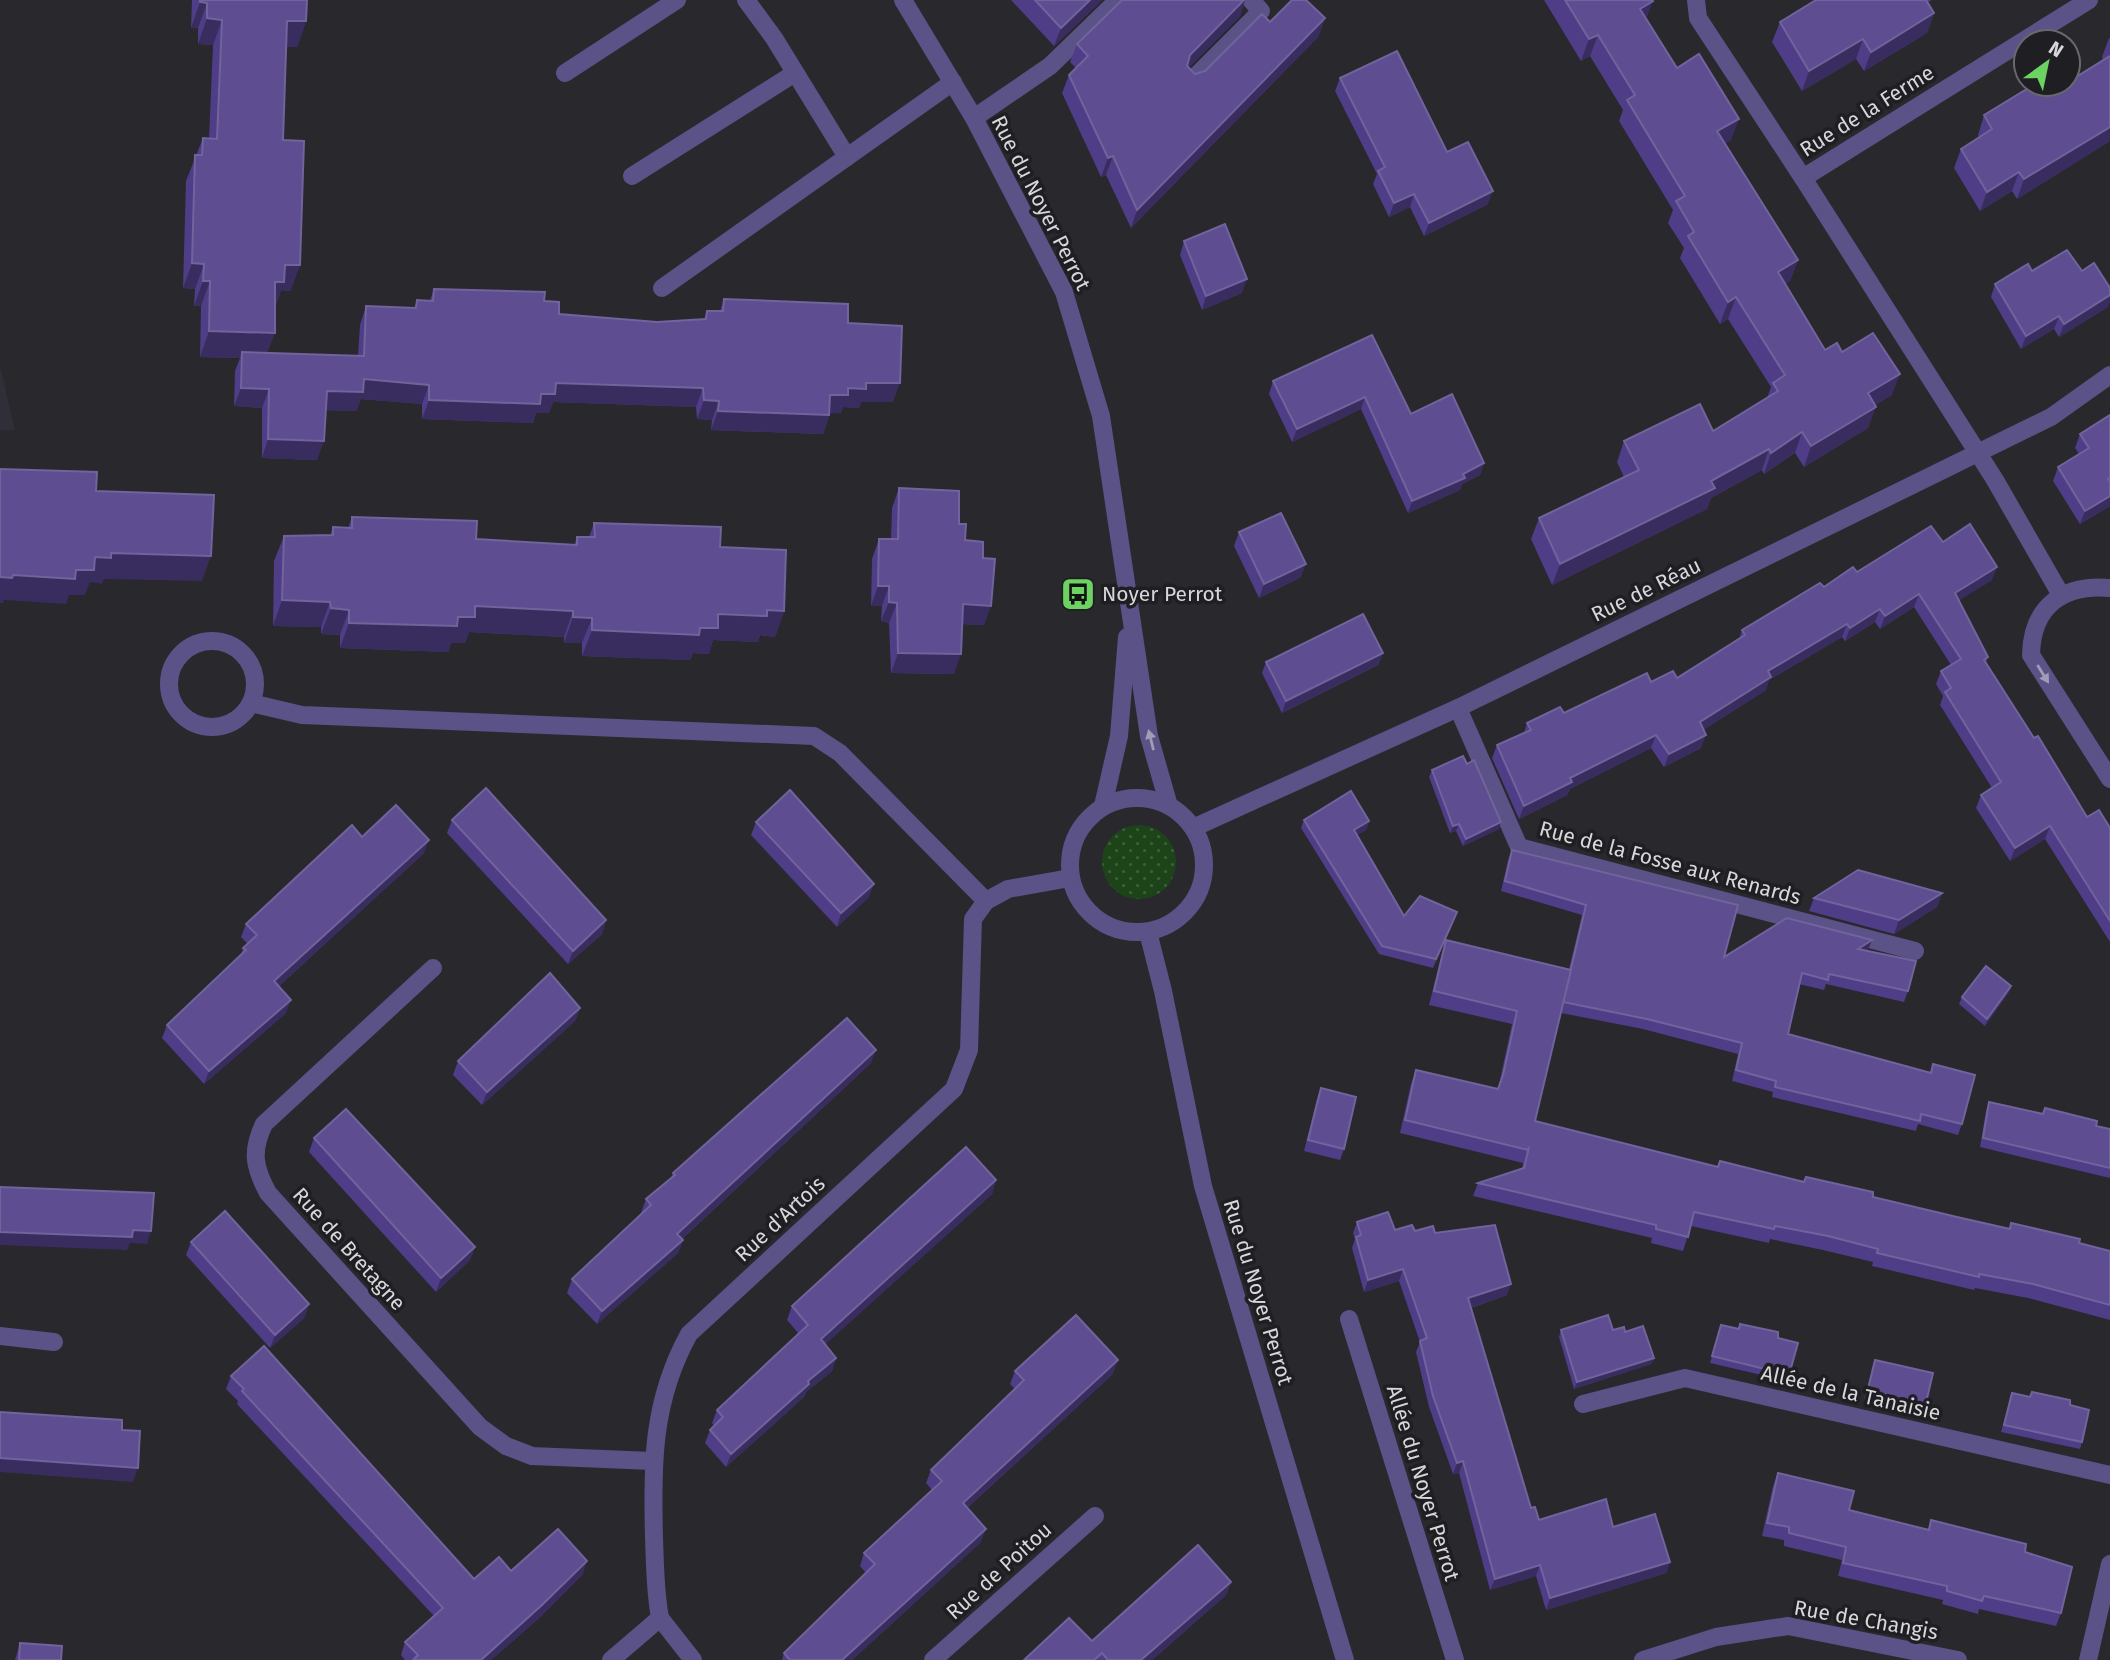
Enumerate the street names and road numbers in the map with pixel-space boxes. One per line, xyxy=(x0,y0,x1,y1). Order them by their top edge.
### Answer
street label: Rue de la Ferme xyxy=(1795,59,1939,163)
street label: Rue du Noyer Perrot xyxy=(986,111,1096,295)
street label: Rue de Réau xyxy=(1587,552,1705,628)
street label: Rue de la Fosse aux Renards xyxy=(1536,816,1804,910)
street label: Rue d'Artois xyxy=(729,1171,831,1267)
street label: Rue de Bretagne xyxy=(287,1182,411,1316)
street label: Rue du Noyer Perrot xyxy=(1217,1196,1299,1388)
street label: Allée de la Tanaisie xyxy=(1759,1360,1943,1426)
street label: Allée du Noyer Perrot xyxy=(1381,1382,1465,1584)
street label: Rue de Poitou xyxy=(941,1517,1057,1625)
street label: Rue de Changis xyxy=(1792,1595,1940,1645)

